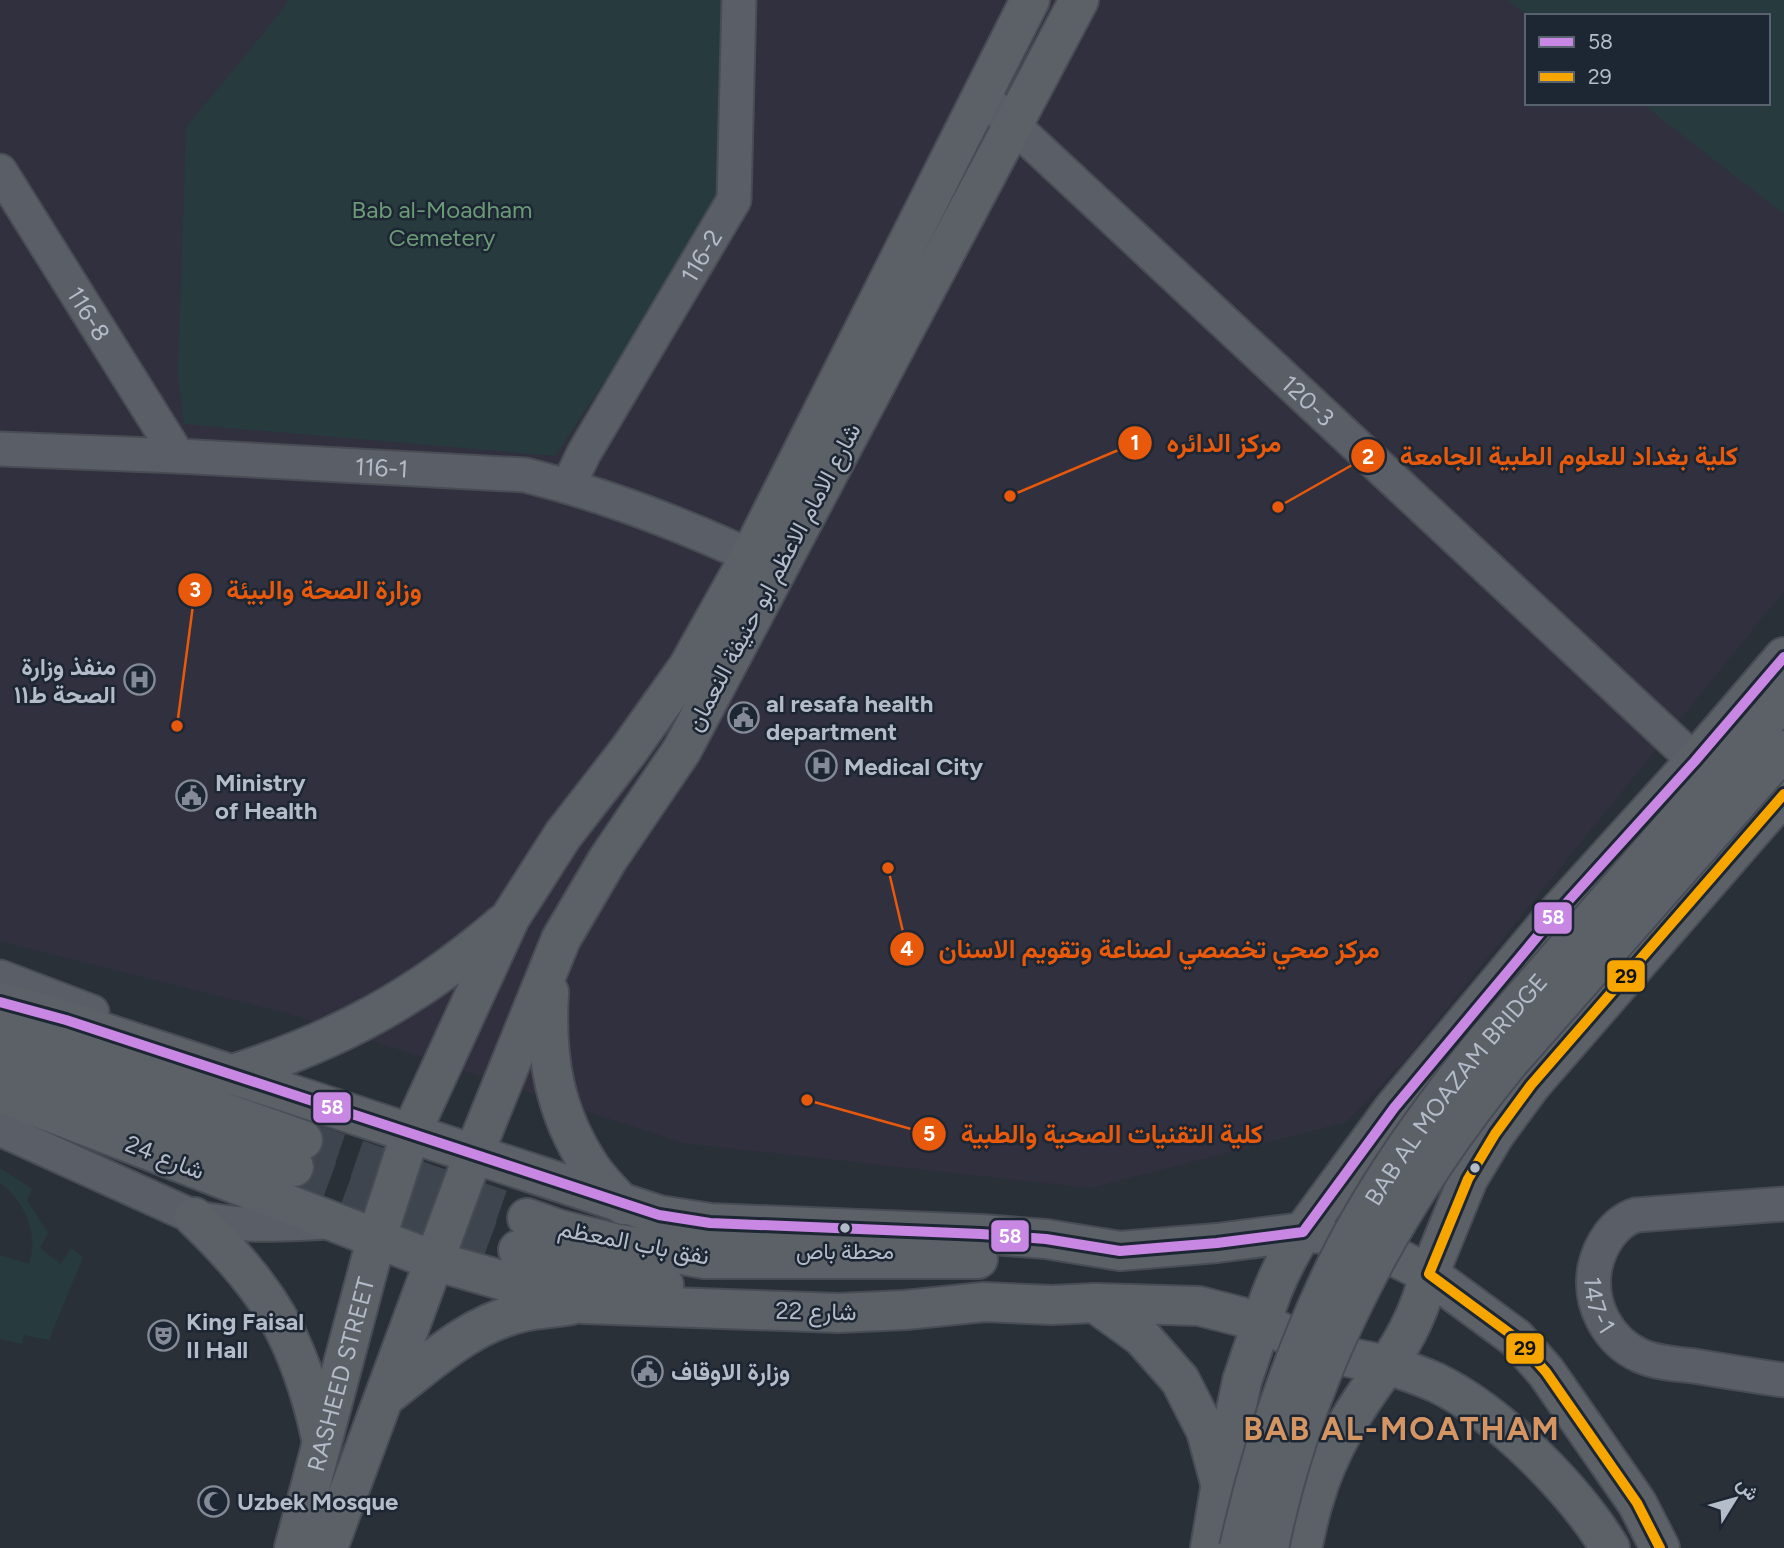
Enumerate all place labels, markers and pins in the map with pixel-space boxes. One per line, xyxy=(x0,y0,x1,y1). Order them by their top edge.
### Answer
callout: مركز الدائره xyxy=(1118,419,1296,466)
callout: كلية بغداد للعلوم الطبية الجامعة xyxy=(1351,433,1752,480)
callout: وزارة الصحة والبيئة xyxy=(178,566,436,613)
place label: منفذ وزارة الصحة ط١١ xyxy=(14,652,116,709)
hospital icon: منفذ وزارة الصحة ط١١ xyxy=(122,663,156,697)
place label: al resafa health department xyxy=(766,689,933,746)
public building icon: al resafa health department xyxy=(726,700,760,734)
hospital icon: Medical City xyxy=(804,749,838,783)
place label: Medical City xyxy=(844,752,983,781)
place label: Ministry of Health xyxy=(215,768,317,825)
public building icon: Ministry of Health xyxy=(175,779,209,813)
callout: مركز صحي تخصصي لصناعة وتقويم الاسنان xyxy=(890,925,1394,972)
callout: كلية التقنيات الصحية والطبية xyxy=(912,1110,1277,1157)
unlabelled marker xyxy=(1468,1161,1482,1175)
marker: محطة باص xyxy=(838,1221,852,1235)
place label: محطة باص xyxy=(796,1238,894,1265)
place label: King Faisal II Hall xyxy=(186,1307,304,1364)
theatre icon: King Faisal II Hall xyxy=(146,1318,180,1352)
public building icon: وزارة الاوقاف xyxy=(631,1354,665,1388)
place label: وزارة الاوقاف xyxy=(671,1357,790,1387)
mosque icon: Uzbek Mosque xyxy=(197,1484,231,1518)
place label: Uzbek Mosque xyxy=(237,1487,398,1516)

